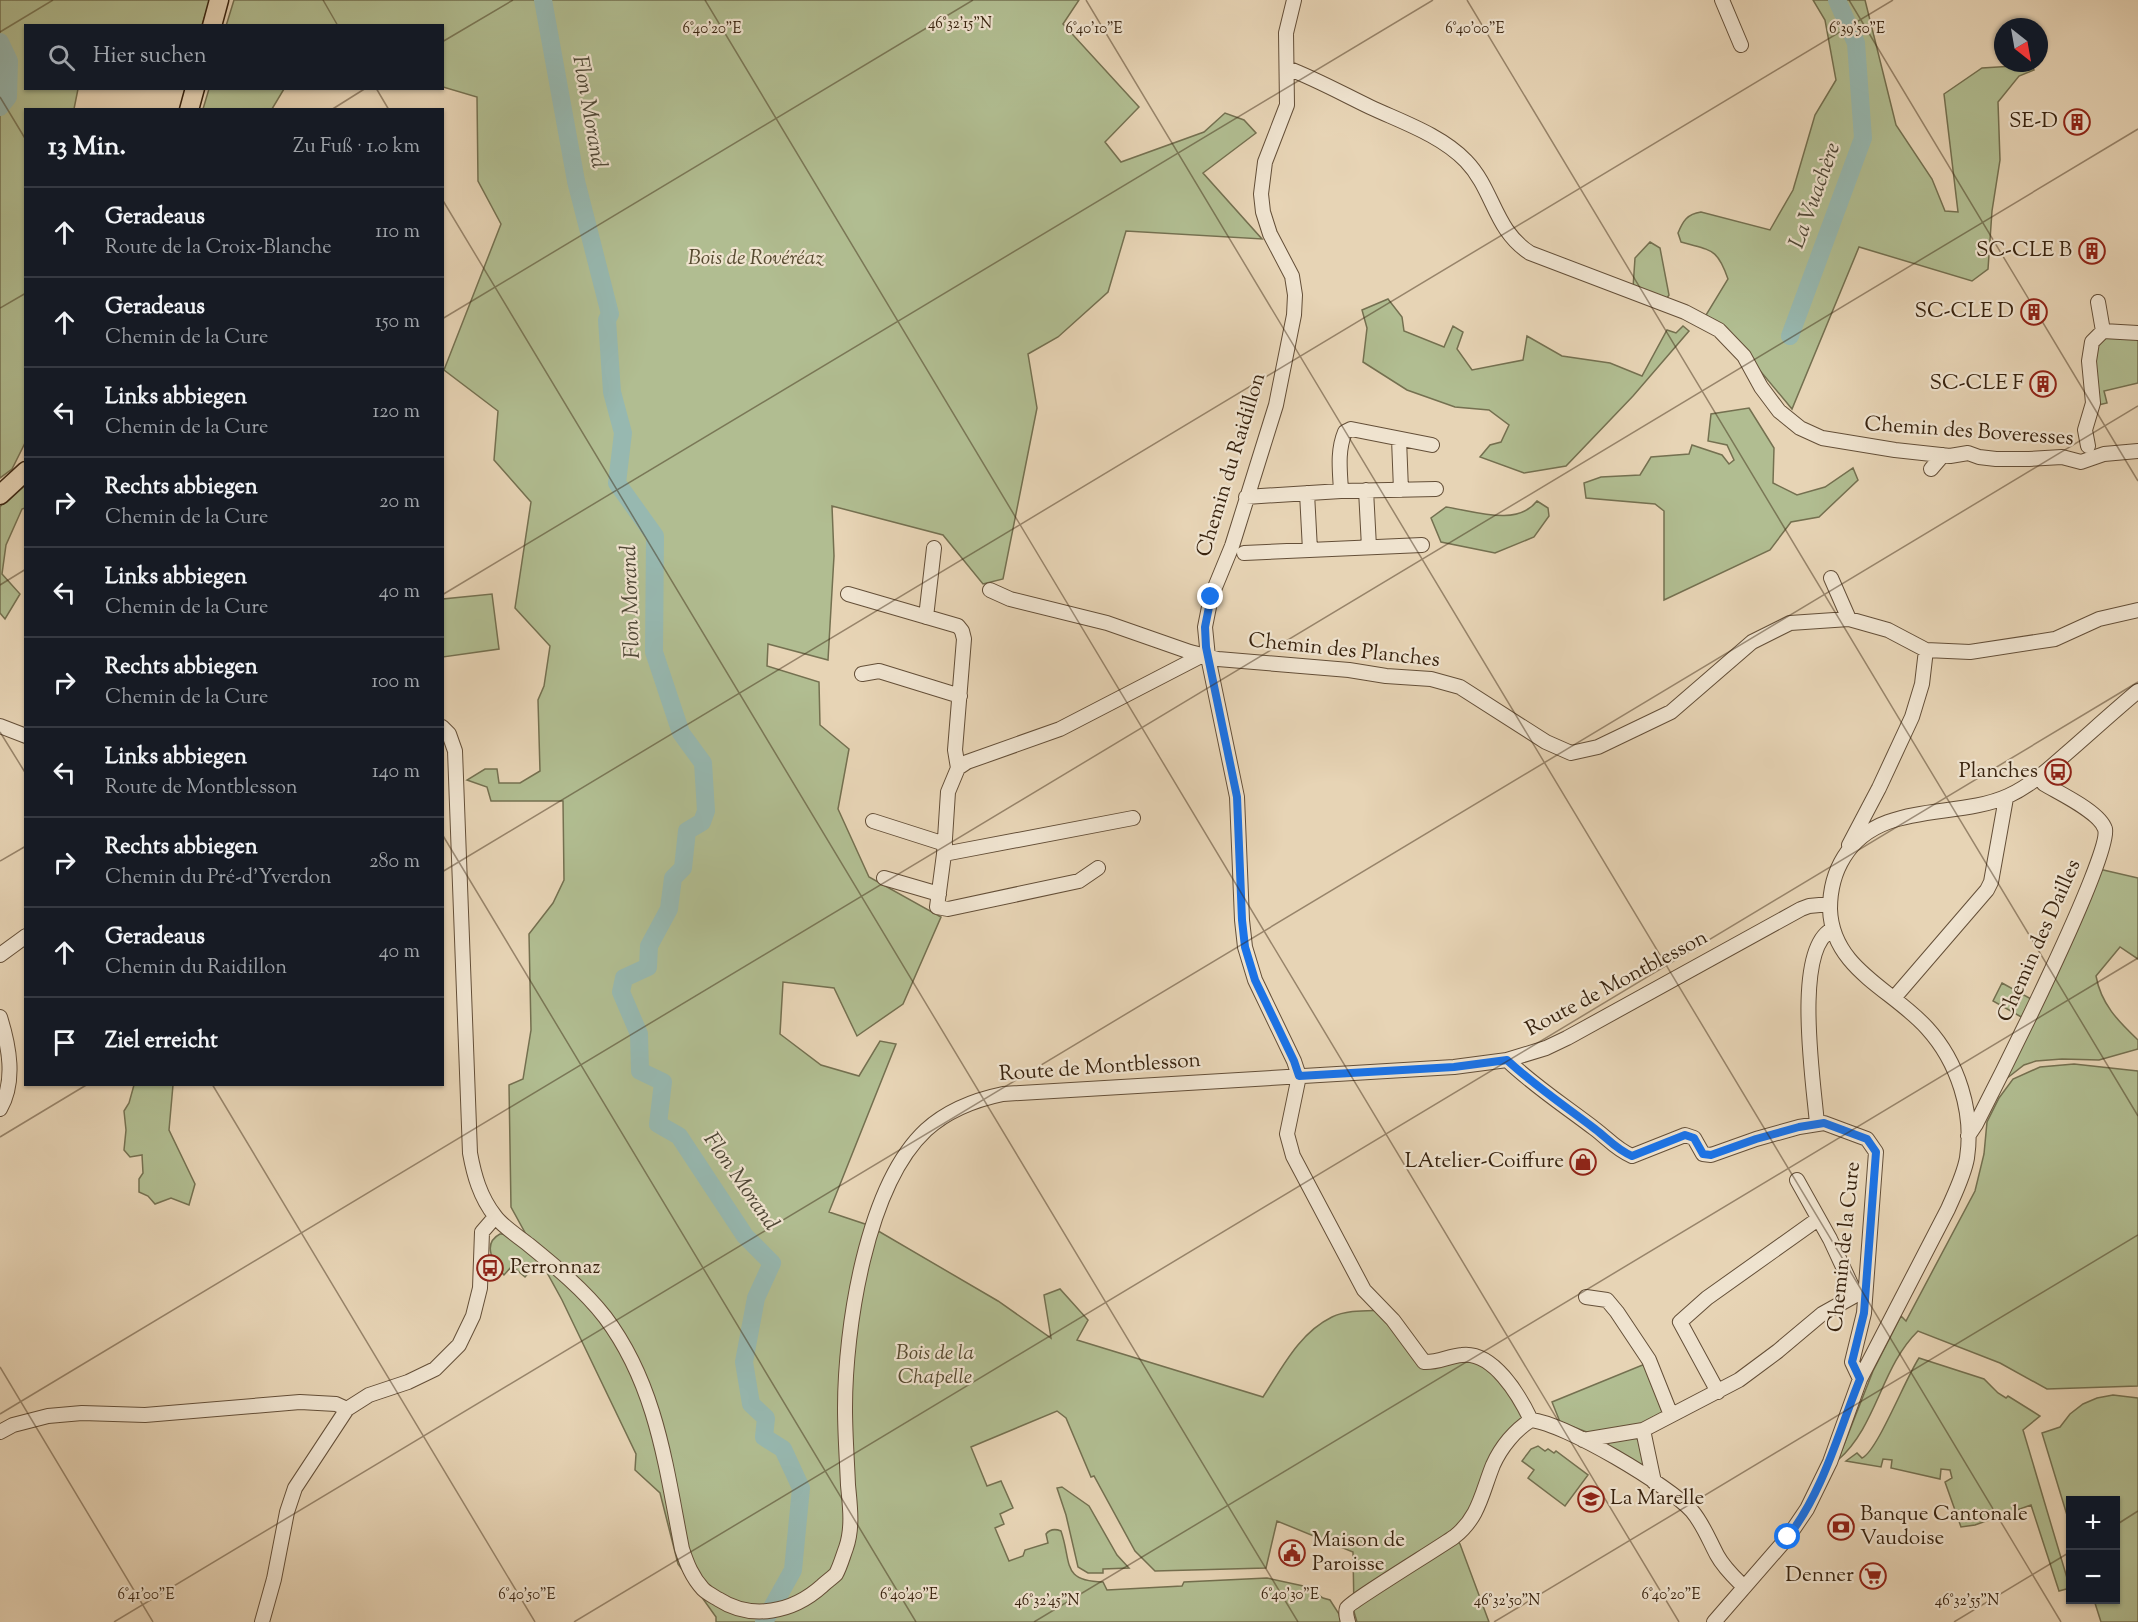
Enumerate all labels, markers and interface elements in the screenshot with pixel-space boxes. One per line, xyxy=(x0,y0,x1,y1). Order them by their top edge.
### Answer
text: 46°32'15"N xyxy=(928,14,992,35)
north arrow xyxy=(1994,18,2048,72)
text: 6°40'20"E xyxy=(682,19,742,40)
text: 6°40'10"E xyxy=(1065,19,1123,40)
text: 6°40'00"E xyxy=(1445,19,1505,40)
text: 6°39'50"E xyxy=(1829,19,1885,40)
search box xyxy=(24,24,444,90)
icon: search xyxy=(45,41,78,74)
text: Hier suchen xyxy=(93,41,207,73)
water label: Flon Morand xyxy=(562,53,614,171)
place label: SE-D xyxy=(2009,107,2058,137)
building icon: SE-D xyxy=(2062,107,2092,137)
text: 13 Min. xyxy=(48,129,126,166)
text: Zu Fuß · 1.0 km xyxy=(293,133,420,162)
water label: La Vuachère xyxy=(1782,138,1850,253)
text: Geradeaus xyxy=(105,202,205,234)
icon: ahead xyxy=(48,216,81,249)
text: 110 m xyxy=(375,218,420,247)
text: Route de la Croix-Blanche xyxy=(105,234,332,263)
place label: SC-CLE B xyxy=(1976,236,2072,266)
building icon: SC-CLE B xyxy=(2077,236,2107,266)
park label: Bois de Rovéréaz xyxy=(688,244,824,274)
text: Geradeaus xyxy=(105,292,205,324)
place label: SC-CLE D xyxy=(1915,297,2014,327)
building icon: SC-CLE D xyxy=(2019,297,2049,327)
icon: ahead xyxy=(48,306,81,339)
text: 150 m xyxy=(375,308,420,337)
text: Chemin de la Cure xyxy=(105,324,268,353)
street label: Chemin du Raidillon xyxy=(1190,369,1274,561)
place label: SC-CLE F xyxy=(1930,369,2024,399)
building icon: SC-CLE F xyxy=(2028,369,2058,399)
text: Links abbiegen xyxy=(105,382,247,414)
icon: left xyxy=(48,396,81,429)
text: 120 m xyxy=(372,398,420,427)
street label: Chemin des Boveresses xyxy=(1863,410,2075,454)
text: Chemin de la Cure xyxy=(105,414,268,443)
text: Rechts abbiegen xyxy=(105,472,258,504)
icon: right xyxy=(48,486,81,519)
text: 20 m xyxy=(379,488,420,517)
text: Chemin de la Cure xyxy=(105,504,268,533)
water label: Flon Morand xyxy=(614,544,650,660)
text: Links abbiegen xyxy=(105,562,247,594)
icon: left xyxy=(48,576,81,609)
text: 40 m xyxy=(379,578,420,607)
route end xyxy=(1197,583,1223,609)
text: Chemin de la Cure xyxy=(105,594,268,623)
street label: Chemin des Planches xyxy=(1247,626,1441,676)
text: Rechts abbiegen xyxy=(105,652,258,684)
icon: right xyxy=(48,666,81,699)
text: 100 m xyxy=(371,668,420,697)
text: Chemin de la Cure xyxy=(105,684,268,713)
text: Links abbiegen xyxy=(105,742,247,774)
icon: left xyxy=(48,756,81,789)
place label: Planches xyxy=(1959,757,2038,787)
bus stop icon: Planches xyxy=(2043,757,2073,787)
text: 140 m xyxy=(372,758,420,787)
text: Route de Montblesson xyxy=(105,774,298,803)
text: Rechts abbiegen xyxy=(105,832,258,864)
icon: right xyxy=(48,846,81,879)
text: 280 m xyxy=(369,848,420,877)
street label: Chemin des Dailles xyxy=(1991,855,2089,1027)
text: Chemin du Pré-d'Yverdon xyxy=(105,864,332,893)
text: Geradeaus xyxy=(105,922,205,954)
street label: Route de Montblesson xyxy=(1521,923,1713,1045)
icon: ahead xyxy=(48,936,81,969)
text: 40 m xyxy=(379,938,420,967)
text: Chemin du Raidillon xyxy=(105,954,287,983)
icon: arrive xyxy=(48,1026,81,1059)
text: Ziel erreicht xyxy=(105,1026,218,1058)
street label: Route de Montblesson xyxy=(998,1046,1202,1090)
water label: Flon Morand xyxy=(694,1126,786,1238)
place label: LAtelier-Coiffure xyxy=(1405,1147,1564,1177)
shop icon: LAtelier-Coiffure xyxy=(1568,1147,1598,1177)
street label: Chemin de la Cure xyxy=(1821,1160,1869,1334)
bus stop icon: Perronnaz xyxy=(475,1253,505,1283)
place label: Perronnaz xyxy=(510,1253,600,1283)
park label: Bois de la Chapelle xyxy=(896,1339,974,1393)
school or university icon: La Marelle xyxy=(1576,1484,1606,1514)
place label: La Marelle xyxy=(1610,1484,1704,1514)
map controls xyxy=(2066,1496,2120,1604)
button: + xyxy=(2066,1496,2120,1550)
place label: Banque Cantonale Vaudoise xyxy=(1860,1500,2028,1554)
bank icon: Banque Cantonale Vaudoise xyxy=(1826,1512,1856,1542)
route start xyxy=(1774,1523,1800,1549)
place label: Maison de Paroisse xyxy=(1312,1526,1405,1580)
public building icon: Maison de Paroisse xyxy=(1277,1538,1307,1568)
button: − xyxy=(2066,1550,2120,1604)
place label: Denner xyxy=(1785,1561,1854,1591)
supermarket icon: Denner xyxy=(1858,1561,1888,1591)
text: 6°41'00"E xyxy=(117,1585,175,1606)
text: 6°40'50"E xyxy=(498,1585,556,1606)
text: 6°40'40"E xyxy=(880,1585,938,1606)
text: 6°40'30"E xyxy=(1261,1585,1319,1606)
text: 6°40'20"E xyxy=(1641,1585,1701,1606)
text: 46°32'45"N xyxy=(1014,1591,1080,1612)
text: 46°32'50"N xyxy=(1474,1591,1540,1612)
text: 46°32'55"N xyxy=(1935,1591,1999,1612)

